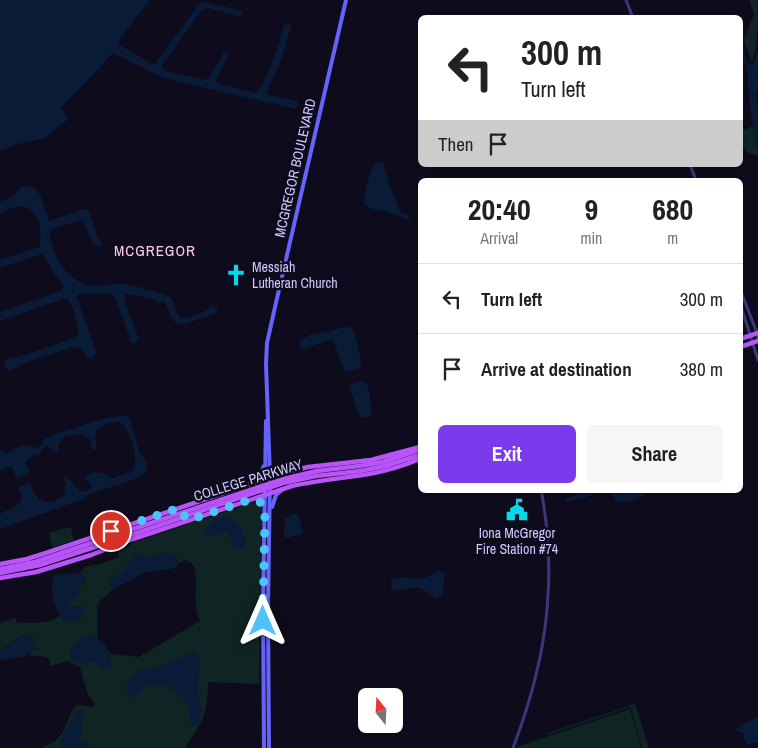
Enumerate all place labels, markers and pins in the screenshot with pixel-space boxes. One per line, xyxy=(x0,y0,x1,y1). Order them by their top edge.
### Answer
place label: Messiah Lutheran Church xyxy=(252,258,338,292)
church icon: Messiah Lutheran Church xyxy=(223,262,249,288)
public building icon: Iona McGregor Fire Station #74 xyxy=(504,497,530,523)
pin xyxy=(90,510,132,552)
place label: Iona McGregor Fire Station #74 xyxy=(476,524,559,558)

